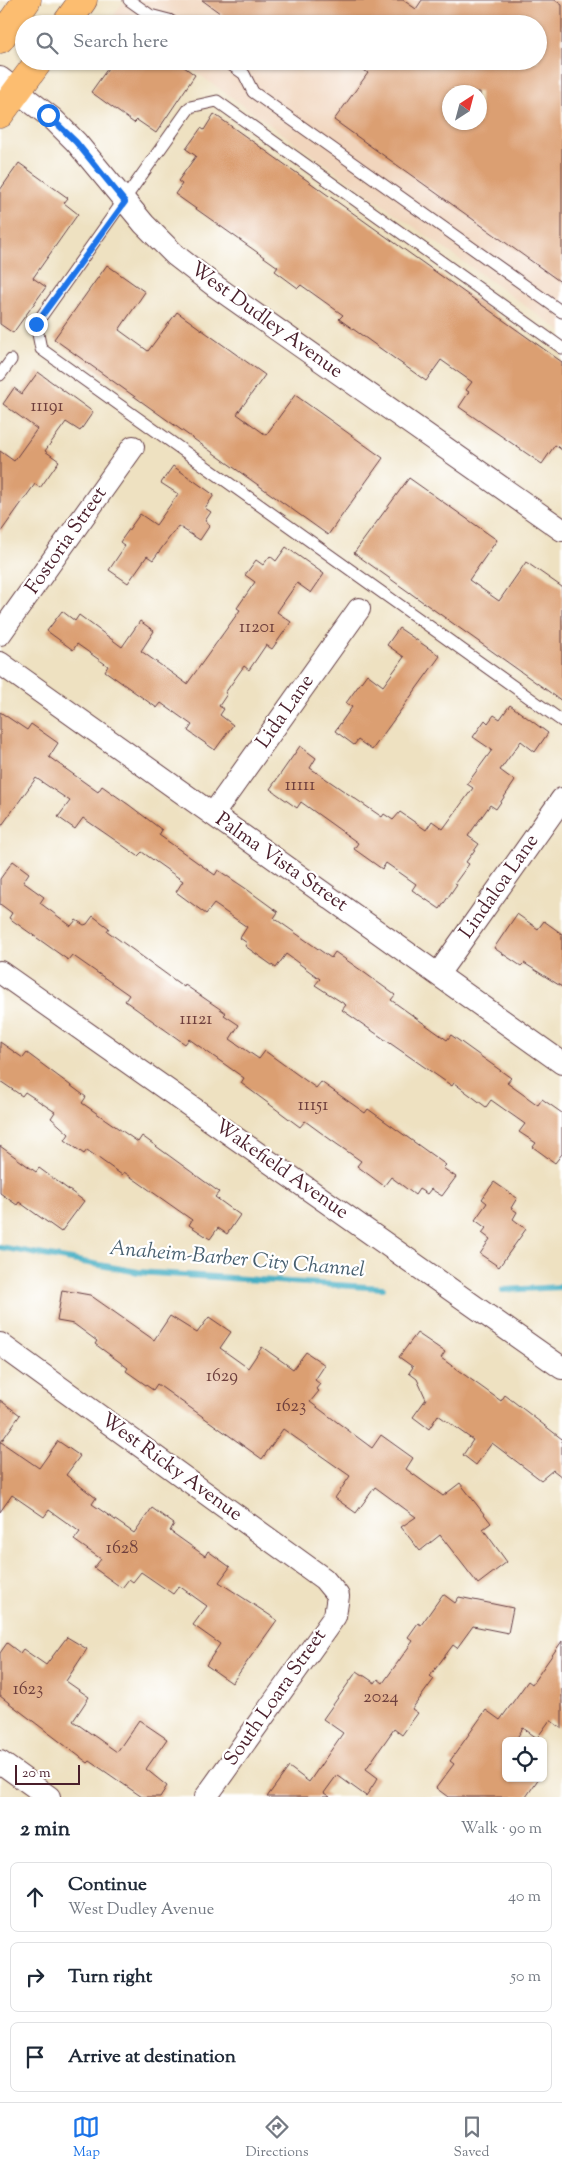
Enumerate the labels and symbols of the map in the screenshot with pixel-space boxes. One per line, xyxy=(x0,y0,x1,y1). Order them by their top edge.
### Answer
north arrow xyxy=(442,85,487,130)
route start xyxy=(37,104,60,127)
street label: West Dudley Avenue xyxy=(184,256,348,386)
route end xyxy=(25,313,48,336)
house number: 11191 xyxy=(30,394,64,420)
street label: Fostoria Street xyxy=(19,481,115,601)
house number: 11201 xyxy=(239,615,275,641)
street label: Lida Lane xyxy=(250,669,322,755)
house number: 11111 xyxy=(285,773,315,799)
street label: Palma Vista Street xyxy=(209,806,353,920)
street label: Lindaloa Lane xyxy=(453,829,547,945)
house number: 11121 xyxy=(180,1007,212,1033)
house number: 11151 xyxy=(298,1093,328,1119)
street label: Wakefield Avenue xyxy=(208,1113,354,1227)
water label: Anaheim-Barber City Channel xyxy=(108,1234,366,1286)
house number: 1629 xyxy=(206,1364,238,1390)
house number: 1623 xyxy=(276,1394,306,1420)
street label: West Ricky Avenue xyxy=(94,1407,248,1529)
house number: 1628 xyxy=(106,1536,138,1562)
street label: South Loara Street xyxy=(218,1623,334,1773)
house number: 1623 xyxy=(13,1677,43,1703)
house number: 2024 xyxy=(363,1685,399,1711)
scale bar xyxy=(15,1762,80,1785)

